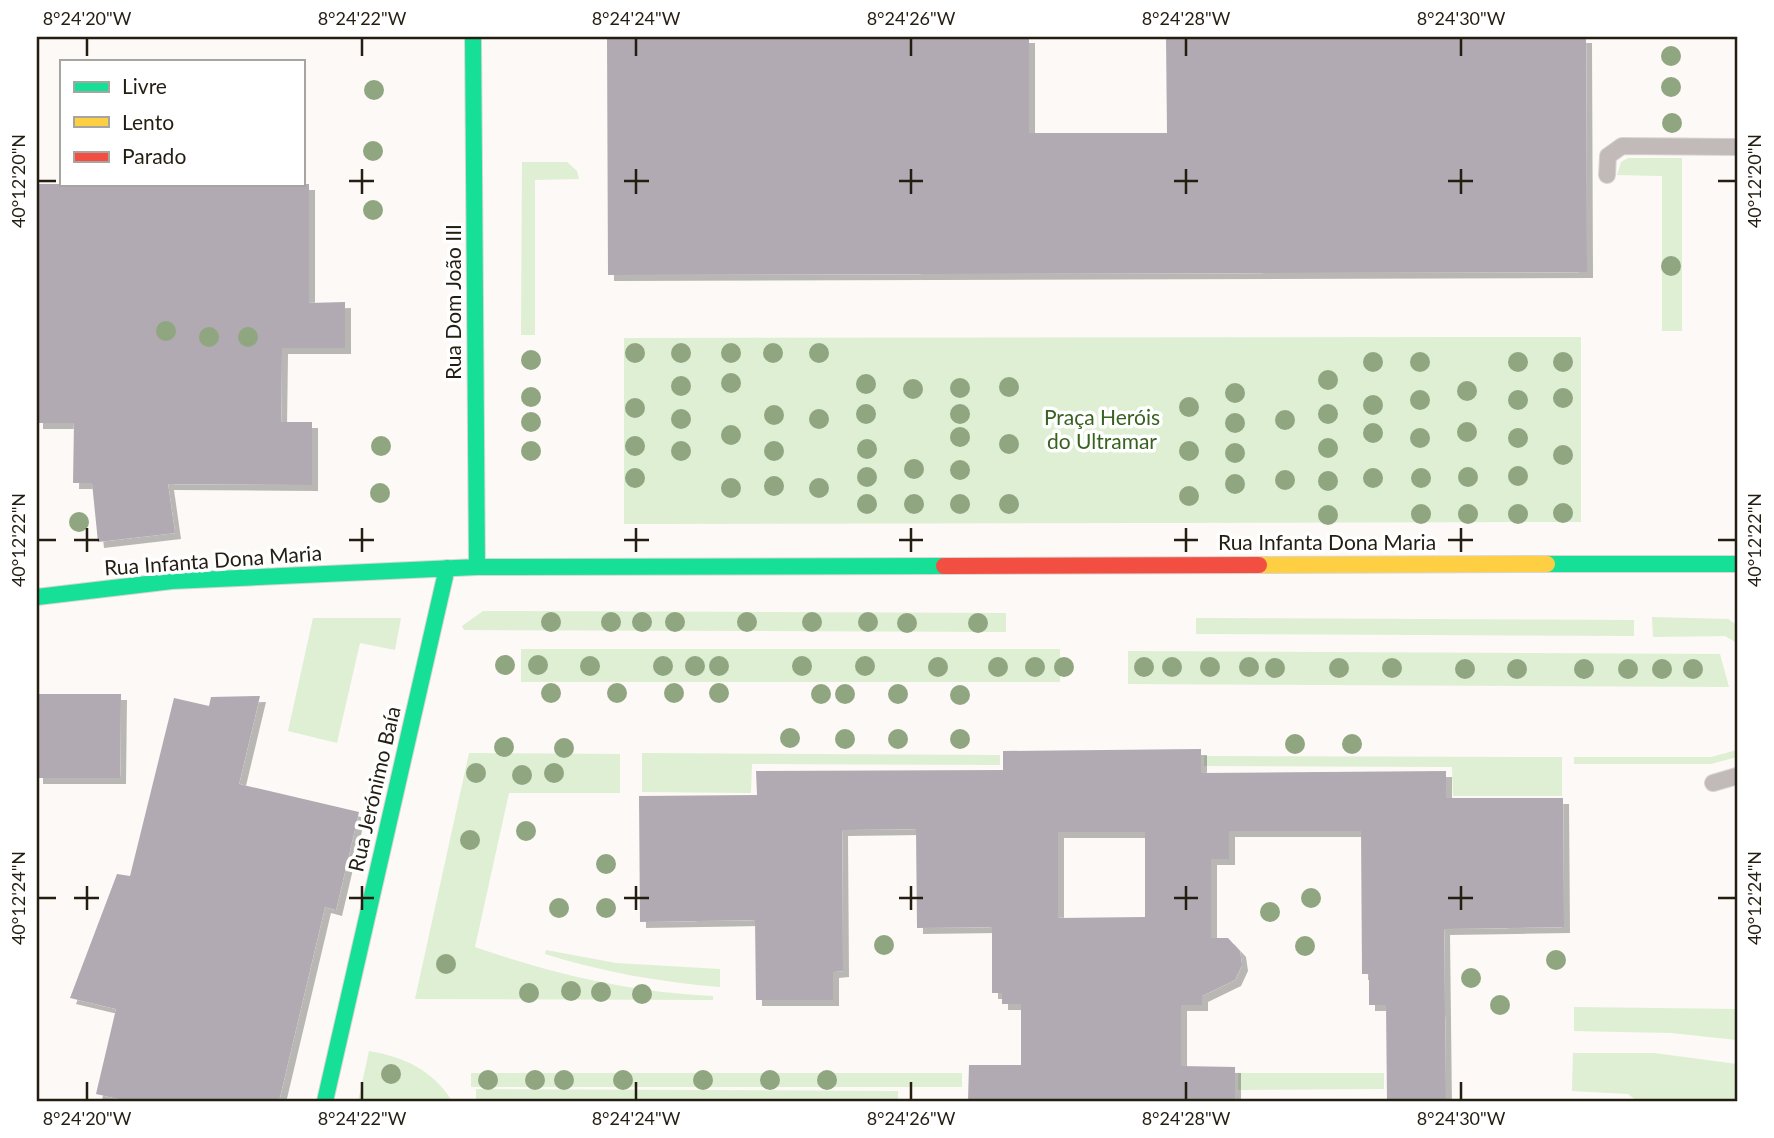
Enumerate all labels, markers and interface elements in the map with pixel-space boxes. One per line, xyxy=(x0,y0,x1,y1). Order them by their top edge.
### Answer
text: 8°24'20"W xyxy=(43,7,132,29)
text: 8°24'22"W xyxy=(318,7,407,29)
text: 8°24'24"W xyxy=(592,7,681,29)
text: 8°24'26"W xyxy=(867,7,956,29)
text: 8°24'28"W xyxy=(1142,7,1231,29)
text: 8°24'30"W xyxy=(1417,7,1506,29)
legend xyxy=(60,60,304,186)
text: Livre xyxy=(122,73,167,98)
text: Lento xyxy=(122,109,174,134)
text: 40°12'20"N xyxy=(7,134,29,228)
text: 40°12'20"N xyxy=(1743,134,1765,228)
text: Parado xyxy=(122,143,186,168)
street label: Rua Dom João III xyxy=(440,224,465,380)
park label: Praça Heróis do Ultramar xyxy=(1044,404,1160,453)
text: 40°12'22"N xyxy=(7,493,29,587)
text: 40°12'22"N xyxy=(1743,493,1765,587)
street label: Rua Infanta Dona Maria xyxy=(1218,529,1436,554)
street label: Rua Infanta Dona Maria xyxy=(103,539,323,580)
street label: Rua Jerónimo Baía xyxy=(342,704,405,874)
text: 40°12'24"N xyxy=(7,851,29,945)
text: 40°12'24"N xyxy=(1743,851,1765,945)
text: 8°24'20"W xyxy=(43,1107,132,1129)
text: 8°24'22"W xyxy=(318,1107,407,1129)
text: 8°24'24"W xyxy=(592,1107,681,1129)
text: 8°24'26"W xyxy=(867,1107,956,1129)
text: 8°24'28"W xyxy=(1142,1107,1231,1129)
text: 8°24'30"W xyxy=(1417,1107,1506,1129)

